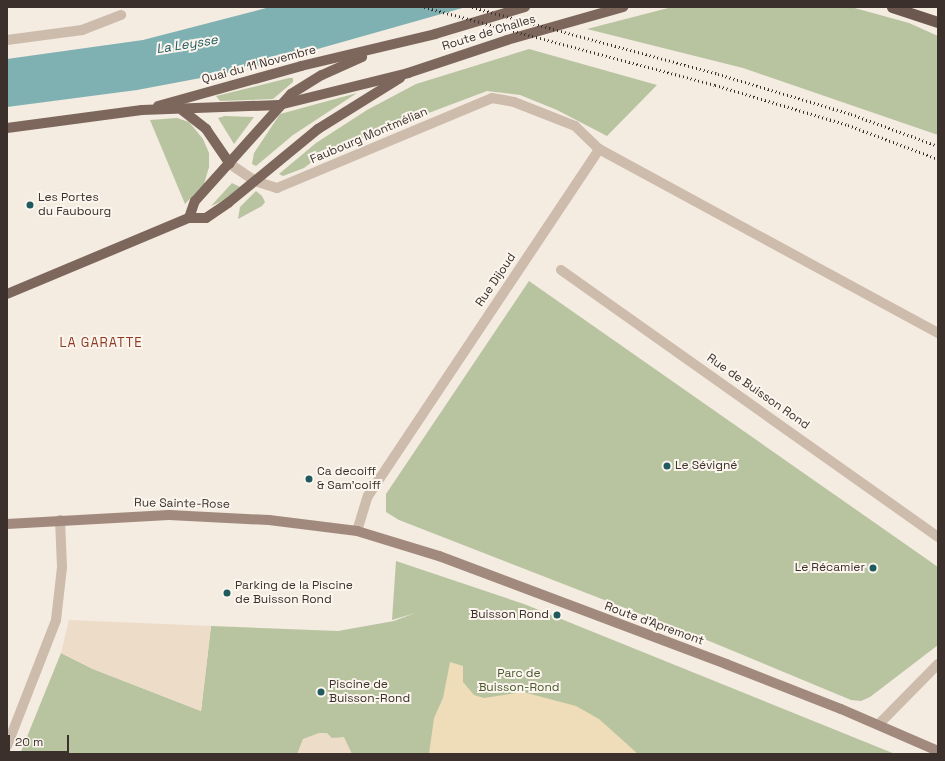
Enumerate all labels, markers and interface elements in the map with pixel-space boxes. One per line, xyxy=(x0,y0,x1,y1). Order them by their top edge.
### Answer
street label: Route de Challes xyxy=(441,12,537,54)
water label: La Leysse xyxy=(155,32,219,58)
street label: Quai du 11 Novembre xyxy=(200,43,318,87)
street label: Faubourg Montmélian xyxy=(308,105,430,167)
place label: Les Portes du Faubourg xyxy=(38,191,111,219)
marker: Les Portes du Faubourg xyxy=(25,200,35,210)
street label: Rue Dijoud xyxy=(473,251,519,309)
district label: LA GARATTE xyxy=(59,335,143,351)
street label: Rue de Buisson Rond xyxy=(704,351,812,433)
place label: Le Sévigné xyxy=(675,459,737,473)
marker: Le Sévigné xyxy=(662,461,672,471)
place label: Ca decoiff & Sam'coiff xyxy=(317,465,381,493)
marker: Ca decoiff & Sam'coiff xyxy=(304,474,314,484)
street label: Rue Sainte-Rose xyxy=(134,496,230,512)
place label: Le Récamier xyxy=(795,561,865,575)
marker: Le Récamier xyxy=(868,563,878,573)
place label: Parking de la Piscine de Buisson Rond xyxy=(235,579,353,607)
marker: Parking de la Piscine de Buisson Rond xyxy=(222,588,232,598)
street label: Route d'Apremont xyxy=(602,599,706,649)
place label: Buisson Rond xyxy=(470,608,549,622)
marker: Buisson Rond xyxy=(552,610,562,620)
park label: Parc de Buisson-Rond xyxy=(478,667,560,695)
place label: Piscine de Buisson-Rond xyxy=(329,678,410,706)
marker: Piscine de Buisson-Rond xyxy=(316,687,326,697)
scale bar xyxy=(10,727,71,753)
text: 20 m xyxy=(15,734,43,750)

